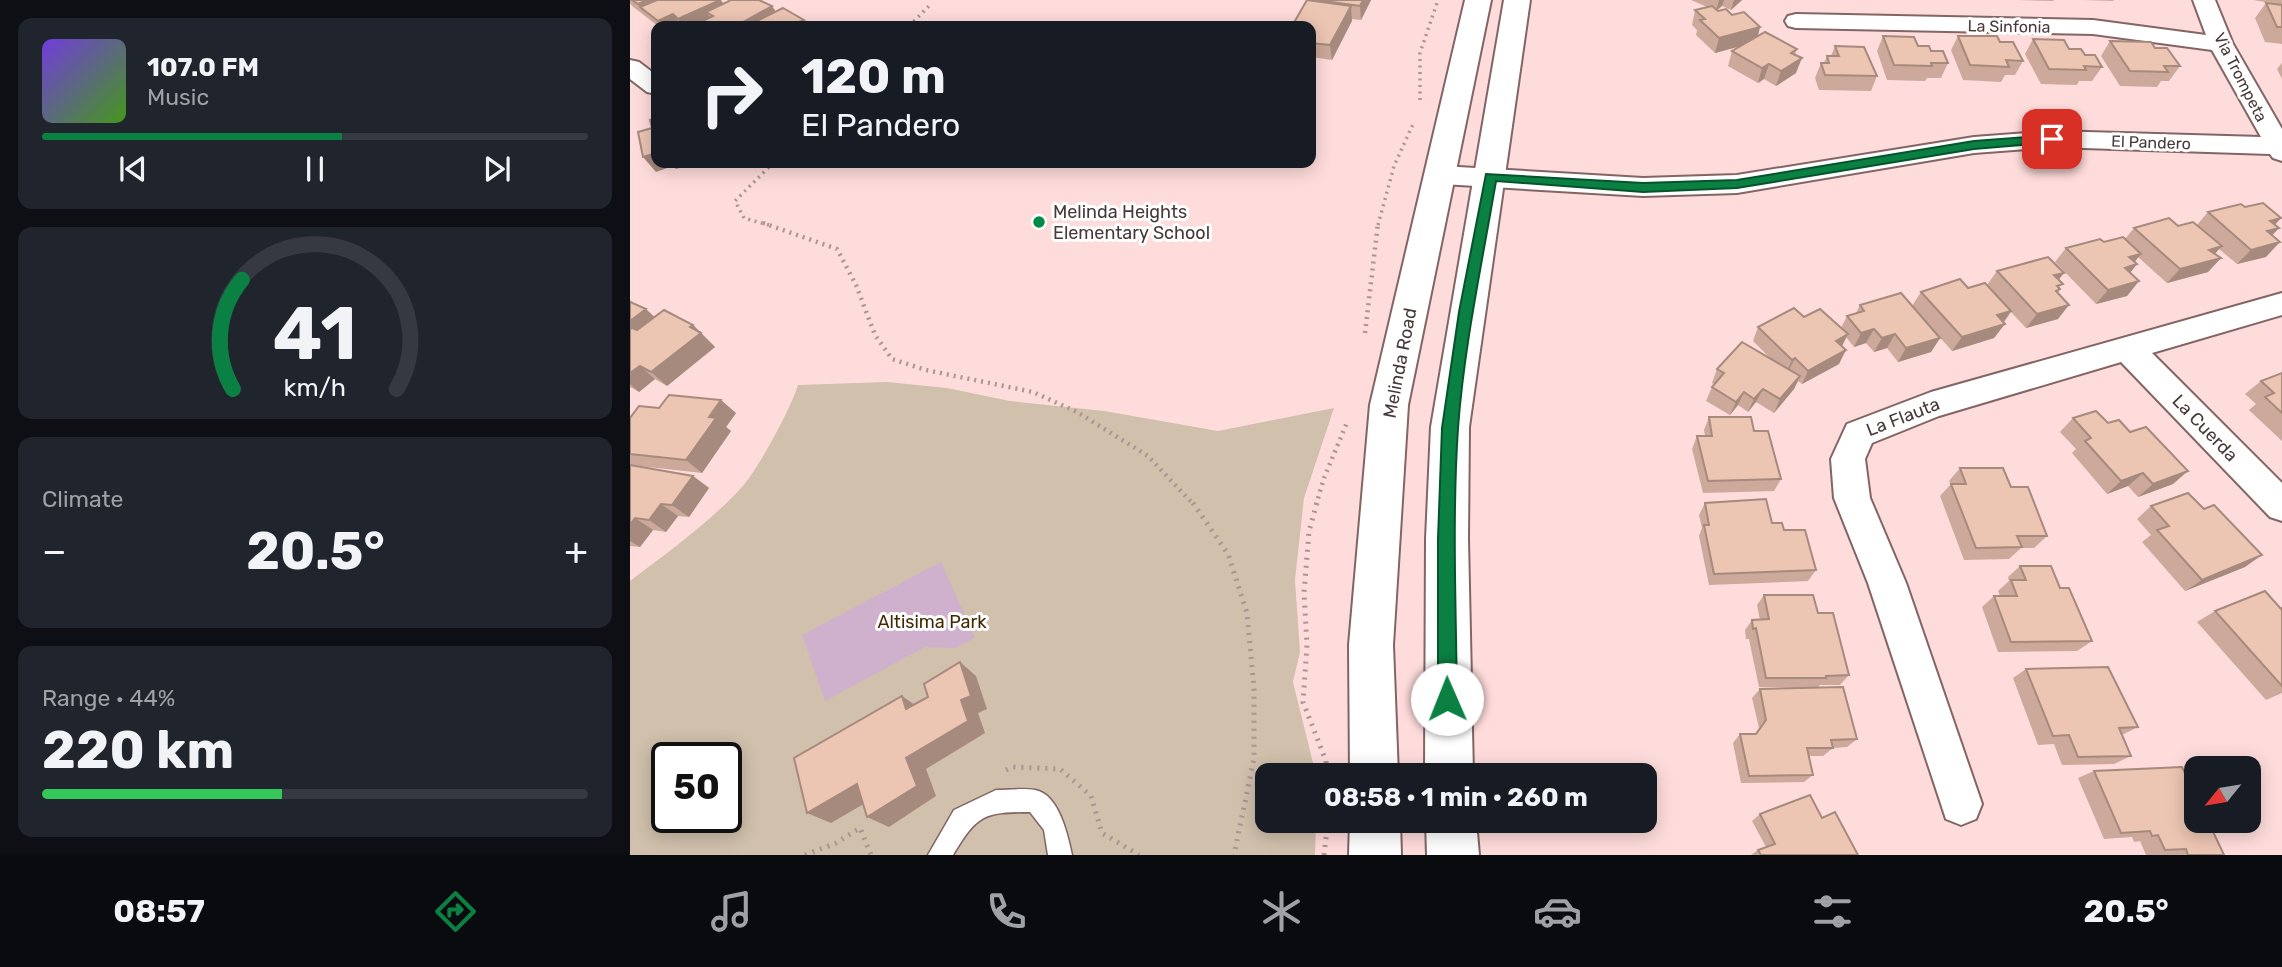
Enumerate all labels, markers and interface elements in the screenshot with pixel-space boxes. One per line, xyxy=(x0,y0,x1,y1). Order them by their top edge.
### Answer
street label: La Sinfonia xyxy=(1967,16,2051,37)
street label: Via Trompeta xyxy=(2210,29,2271,125)
text: 120 m xyxy=(801,47,946,105)
icon: right xyxy=(686,49,777,140)
text: 107.0 FM xyxy=(147,52,259,83)
text: Music xyxy=(147,83,209,111)
text: El Pandero xyxy=(801,106,960,144)
pin xyxy=(2022,109,2082,169)
icon: arrive xyxy=(2033,120,2071,158)
street label: El Pandero xyxy=(2111,132,2191,153)
icon: previous xyxy=(114,150,152,188)
icon: pause xyxy=(296,150,334,188)
icon: next xyxy=(478,150,516,188)
place label: Melinda Heights Elementary School xyxy=(1053,201,1210,244)
marker: Melinda Heights Elementary School xyxy=(1031,214,1047,230)
text: 41 xyxy=(273,291,357,377)
street label: Melinda Road xyxy=(1379,306,1421,420)
text: km/h xyxy=(284,373,346,402)
street label: La Cuerda xyxy=(2168,390,2242,466)
street label: La Flauta xyxy=(1863,393,1943,441)
text: Climate xyxy=(42,485,123,513)
text: 20.5° xyxy=(246,520,385,582)
text: − xyxy=(42,528,67,574)
text: + xyxy=(564,528,588,574)
park label: Altisima Park xyxy=(877,611,987,633)
position arrow xyxy=(1410,662,1484,736)
text: Range · 44% xyxy=(42,684,175,712)
text: 220 km xyxy=(42,719,234,781)
speed limit sign: 50 xyxy=(651,742,742,833)
north arrow xyxy=(2184,756,2261,833)
map controls xyxy=(2184,756,2261,833)
text: 08:58 · 1 min · 260 m xyxy=(1324,782,1588,813)
icon: directions xyxy=(431,887,480,936)
icon: music xyxy=(707,887,756,936)
icon: phone xyxy=(982,887,1031,936)
icon: climate xyxy=(1257,887,1306,936)
icon: car xyxy=(1533,887,1582,936)
icon: filters xyxy=(1808,887,1857,936)
text: 08:57 xyxy=(113,892,205,930)
text: 20.5° xyxy=(2083,892,2169,930)

